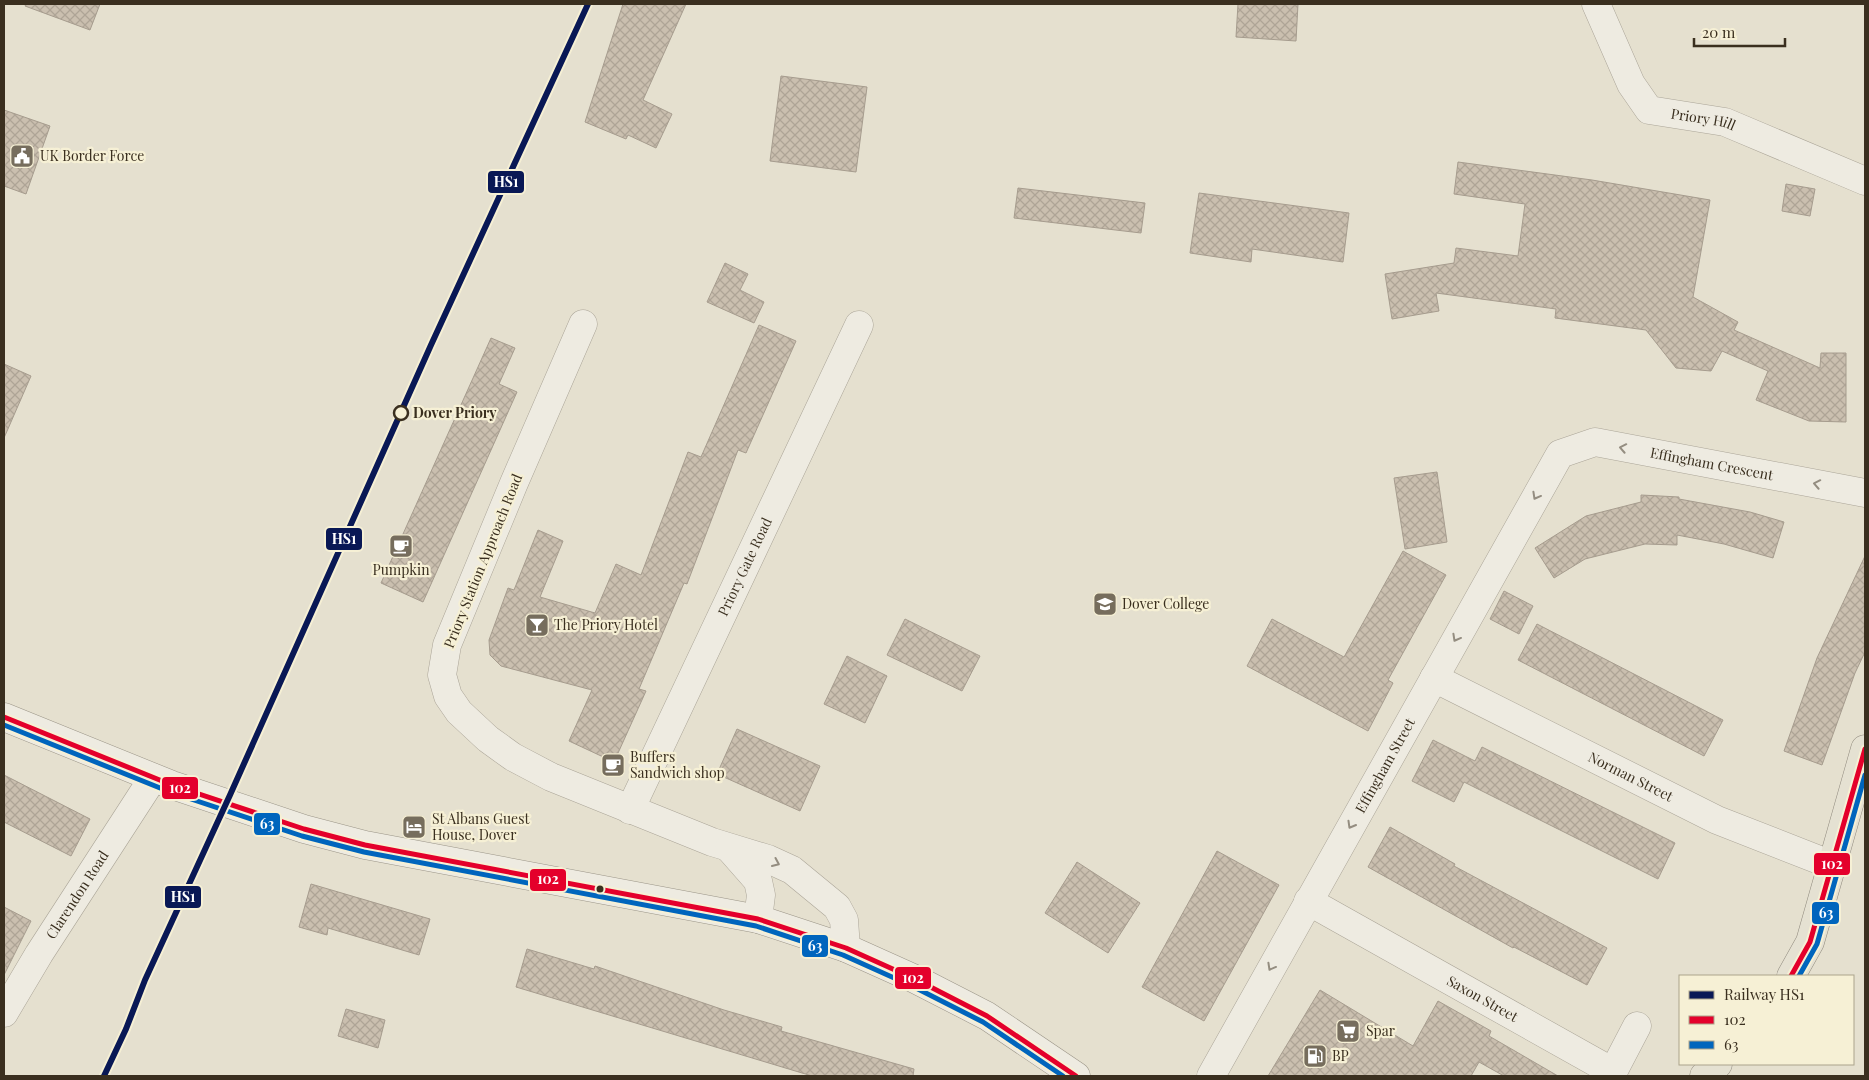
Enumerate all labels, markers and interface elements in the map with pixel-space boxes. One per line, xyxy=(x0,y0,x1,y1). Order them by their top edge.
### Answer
scale bar xyxy=(1694,15,1785,47)
text: 20 m xyxy=(1702,22,1736,42)
street label: Priory Hill xyxy=(1670,104,1739,134)
public building icon: UK Border Force xyxy=(9,143,35,169)
place label: UK Border Force xyxy=(40,146,144,165)
line badge: HS1 xyxy=(487,170,525,194)
text: HS1 xyxy=(494,172,518,191)
place label: Dover Priory xyxy=(413,403,497,422)
marker: Dover Priory xyxy=(393,405,409,421)
one-way arrow xyxy=(1619,443,1628,453)
street label: Effingham Crescent xyxy=(1649,443,1776,485)
street label: Priory Station Approach Road xyxy=(439,471,526,651)
one-way arrow xyxy=(1813,480,1822,490)
one-way arrow xyxy=(1532,491,1542,500)
street label: Priory Gate Road xyxy=(713,514,776,619)
line badge: HS1 xyxy=(325,527,363,551)
text: HS1 xyxy=(332,529,356,548)
cafe icon: Pumpkin xyxy=(388,533,414,559)
place label: Pumpkin xyxy=(372,560,430,579)
school or university icon: Dover College xyxy=(1092,591,1118,617)
place label: Dover College xyxy=(1122,594,1209,613)
bar icon: The Priory Hotel xyxy=(524,612,550,638)
place label: The Priory Hotel xyxy=(554,615,658,634)
one-way arrow xyxy=(1453,633,1463,642)
street label: Effingham Street xyxy=(1351,713,1420,816)
place label: Buffers Sandwich shop xyxy=(630,747,725,782)
street label: Norman Street xyxy=(1585,747,1677,806)
cafe icon: Buffers Sandwich shop xyxy=(600,752,626,778)
line badge: 102 xyxy=(161,776,199,800)
text: 102 xyxy=(169,778,191,797)
place label: St Albans Guest House, Dover xyxy=(432,809,530,844)
line badge: 63 xyxy=(253,812,281,836)
text: 63 xyxy=(260,814,275,833)
hotel icon: St Albans Guest House, Dover xyxy=(401,814,427,840)
one-way arrow xyxy=(1347,820,1357,829)
street label: Clarendon Road xyxy=(41,847,112,942)
line badge: 102 xyxy=(1813,852,1851,876)
text: 102 xyxy=(1821,854,1843,873)
one-way arrow xyxy=(771,856,780,867)
line badge: 102 xyxy=(529,868,567,892)
text: 102 xyxy=(537,869,559,888)
unlabelled marker xyxy=(595,884,605,894)
line badge: HS1 xyxy=(164,885,202,909)
text: HS1 xyxy=(171,887,195,906)
line badge: 63 xyxy=(1811,901,1840,925)
text: 63 xyxy=(1819,903,1834,922)
line badge: 63 xyxy=(801,934,829,958)
text: 63 xyxy=(808,936,823,955)
one-way arrow xyxy=(1268,962,1278,971)
line badge: 102 xyxy=(894,966,932,990)
text: 102 xyxy=(902,968,924,987)
street label: Saxon Street xyxy=(1444,971,1523,1026)
legend xyxy=(1679,975,1854,1065)
text: Railway HS1 xyxy=(1724,984,1805,1004)
text: 102 xyxy=(1724,1009,1746,1029)
supermarket icon: Spar xyxy=(1335,1018,1361,1044)
place label: Spar xyxy=(1366,1021,1396,1040)
text: 63 xyxy=(1724,1034,1739,1054)
fuel station icon: BP xyxy=(1302,1043,1328,1069)
place label: BP xyxy=(1332,1046,1349,1065)

